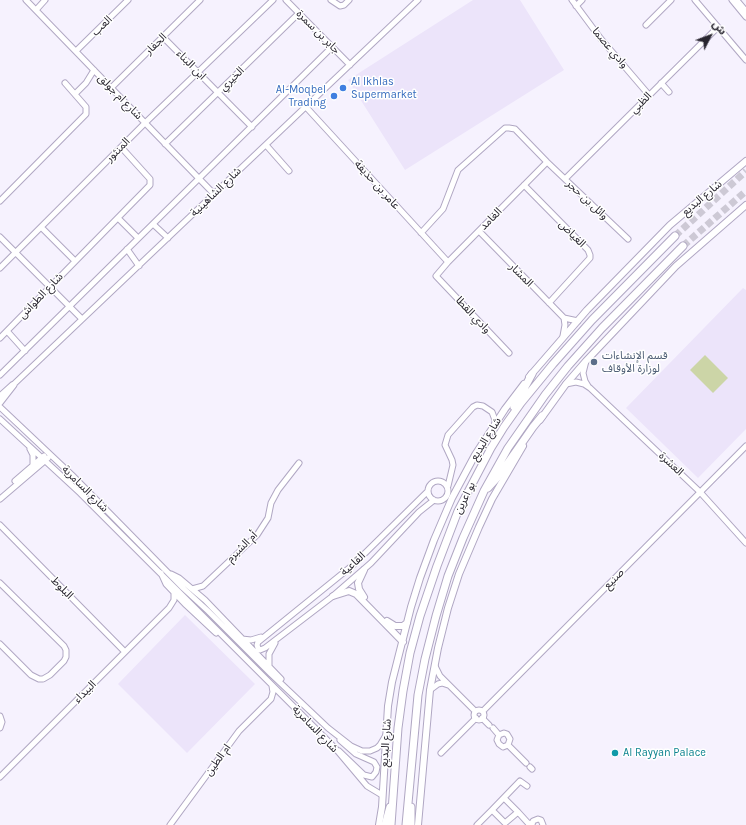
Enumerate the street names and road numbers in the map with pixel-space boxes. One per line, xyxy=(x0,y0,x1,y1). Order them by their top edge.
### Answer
street label: جابر بن سمرة xyxy=(293,7,343,57)
street label: العب xyxy=(89,13,115,39)
street label: وادي عصما xyxy=(589,25,631,71)
street label: الجفار xyxy=(142,31,170,57)
street label: ابن البناء xyxy=(173,47,209,83)
street label: الخيري xyxy=(217,64,247,94)
street label: شارع ام جولق xyxy=(95,72,145,122)
street label: الظبي xyxy=(627,89,655,117)
street label: المنثور xyxy=(103,135,133,165)
street label: عامر بن حذيفة xyxy=(352,158,402,212)
street label: شارع الشاهينية xyxy=(188,164,244,220)
street label: وائل بن حجر xyxy=(563,177,611,223)
street label: شارع البديع xyxy=(679,177,725,219)
street label: الغامد xyxy=(477,205,505,233)
street label: الغياض xyxy=(556,218,588,250)
street label: المشار xyxy=(506,260,536,290)
street label: شارع الطواش xyxy=(16,270,66,322)
street label: وادي القطا xyxy=(453,294,493,336)
street label: شارع البديع xyxy=(468,415,504,463)
street label: العشرة xyxy=(656,449,686,479)
street label: شارع السامرية xyxy=(59,463,111,515)
street label: بو اعرين xyxy=(452,480,478,516)
street label: أم الشبرم xyxy=(224,529,260,565)
street label: القاعية xyxy=(338,549,368,579)
street label: صنيع xyxy=(601,566,627,592)
street label: البلوط xyxy=(48,574,76,602)
street label: البيداء xyxy=(71,678,99,706)
street label: شارع السامرية xyxy=(289,703,341,755)
street label: شارع البديع xyxy=(378,718,394,768)
street label: ام الطين xyxy=(202,742,234,778)

